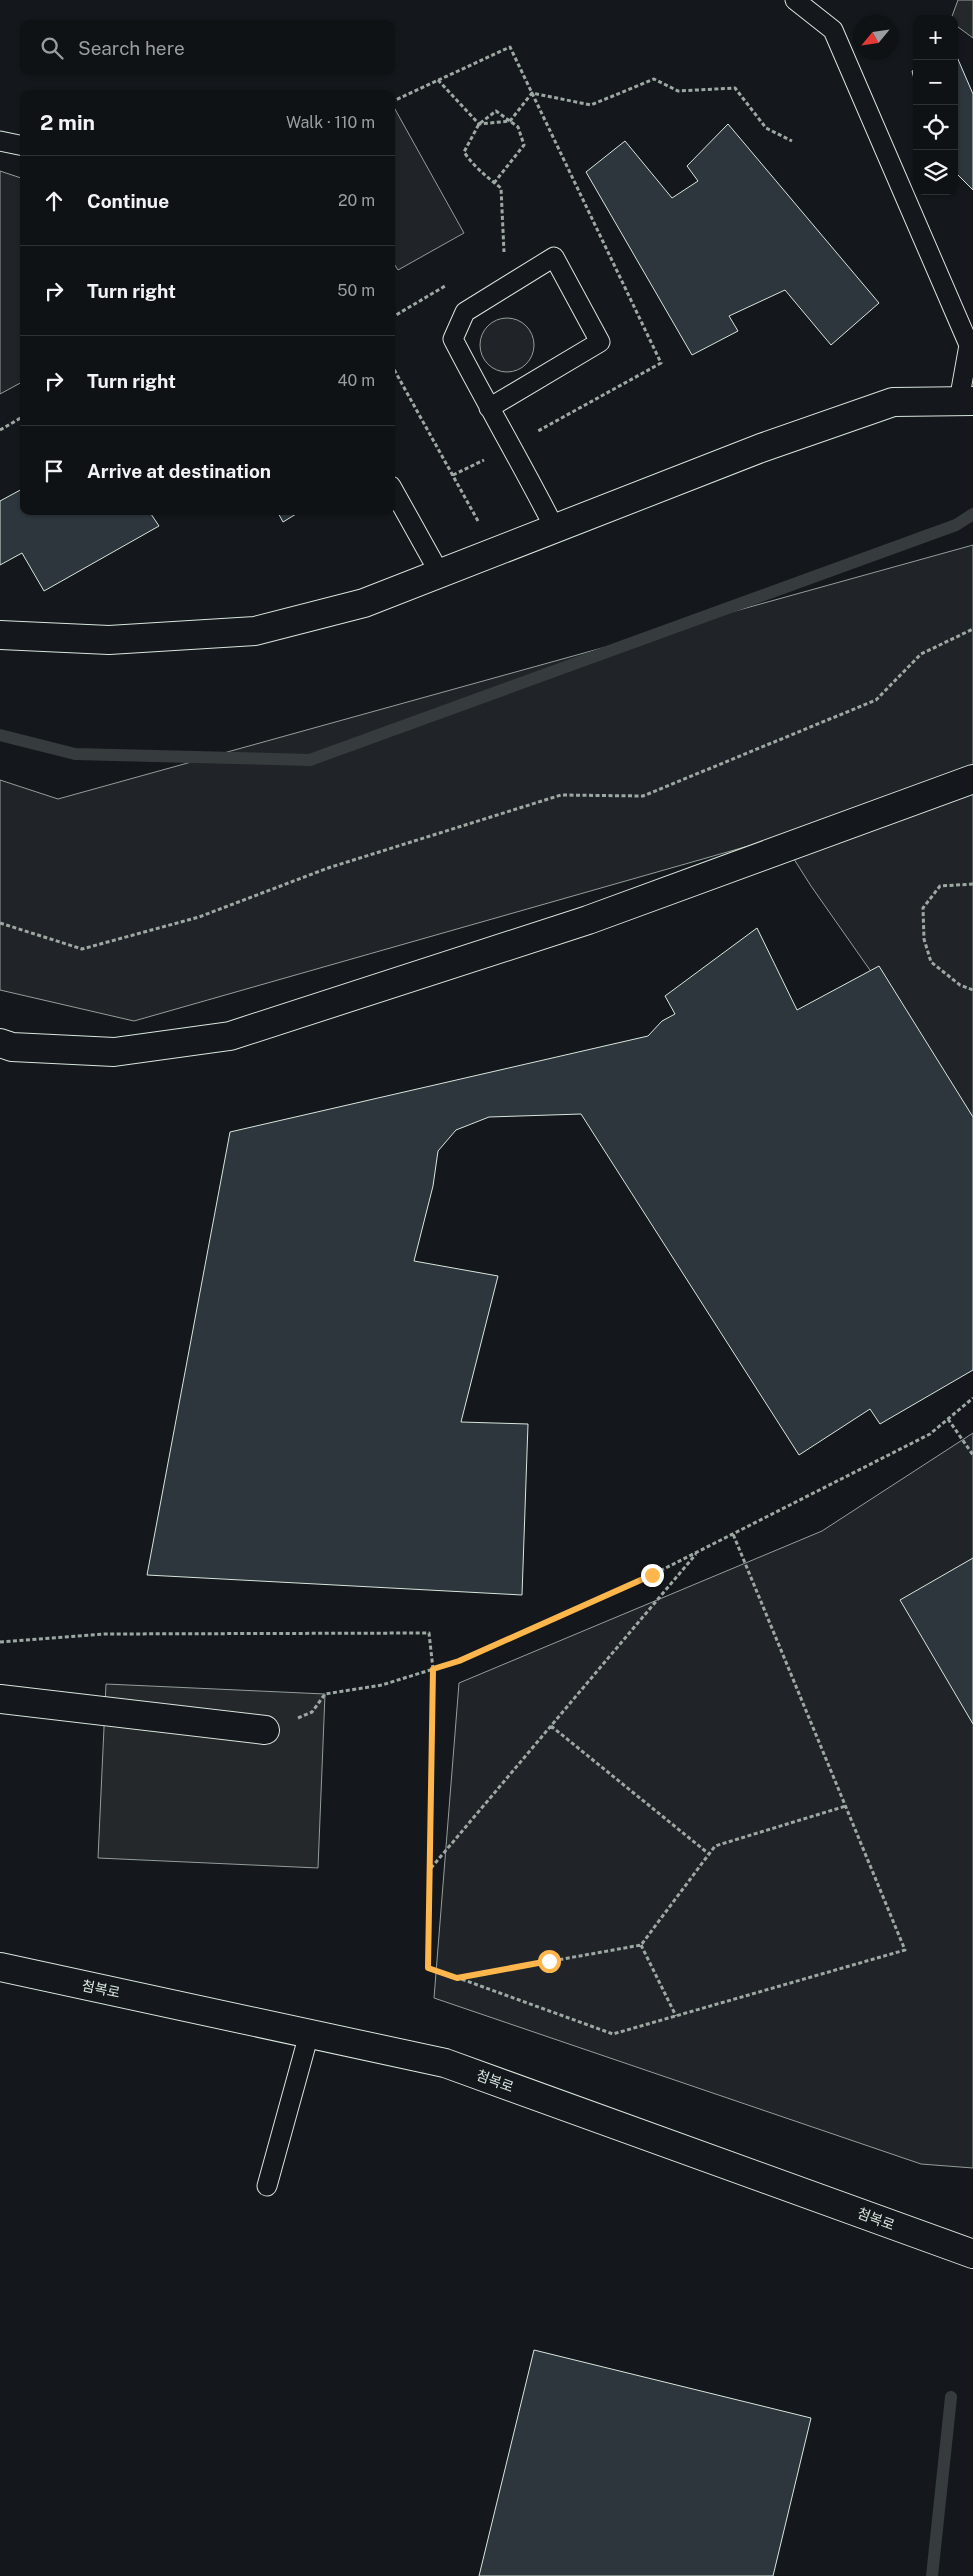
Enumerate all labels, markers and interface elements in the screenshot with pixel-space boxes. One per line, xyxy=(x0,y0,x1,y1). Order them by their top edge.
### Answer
north arrow xyxy=(853,15,898,60)
map controls xyxy=(913,15,958,195)
button: + xyxy=(913,15,958,60)
search box xyxy=(20,20,395,75)
icon: search xyxy=(38,34,66,62)
text: Search here xyxy=(78,37,185,59)
button: − xyxy=(913,60,958,105)
button: locate xyxy=(913,105,958,150)
text: 2 min xyxy=(40,110,95,135)
text: Walk · 110 m xyxy=(286,113,375,132)
button: layers xyxy=(913,150,958,195)
icon: ahead xyxy=(40,187,68,215)
text: Continue xyxy=(87,190,169,212)
text: 20 m xyxy=(338,191,375,210)
icon: right xyxy=(40,277,68,305)
text: Turn right xyxy=(87,280,176,302)
text: 50 m xyxy=(337,281,375,300)
icon: right xyxy=(40,367,68,395)
text: Turn right xyxy=(87,370,176,392)
text: 40 m xyxy=(337,371,375,390)
icon: arrive xyxy=(40,457,68,485)
text: Arrive at destination xyxy=(87,460,271,482)
route end xyxy=(641,1564,664,1587)
route start xyxy=(538,1950,561,1973)
street label: 첨복로 xyxy=(80,1977,122,2001)
street label: 첨복로 xyxy=(474,2067,516,2095)
street label: 첨복로 xyxy=(855,2205,897,2233)

